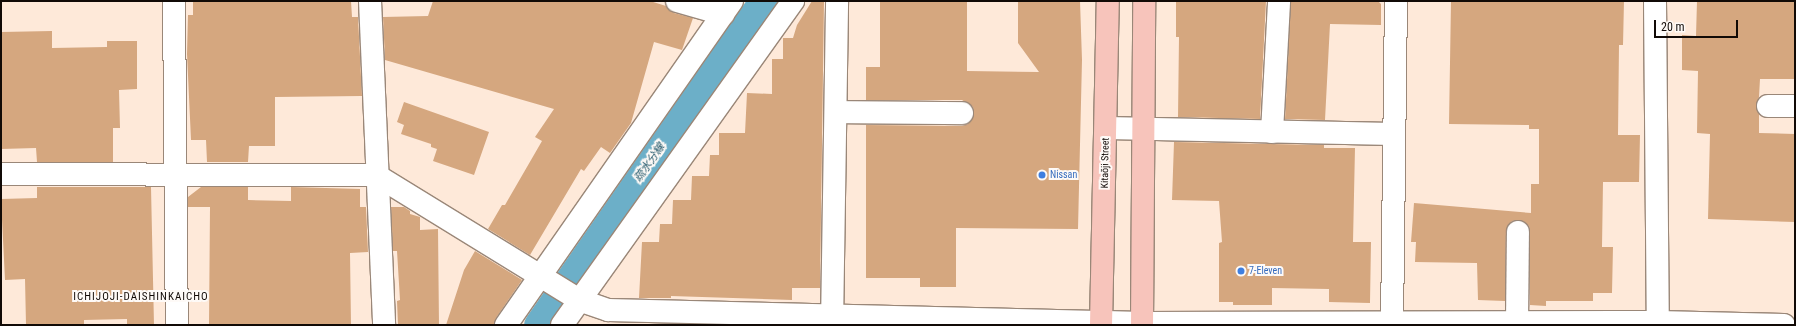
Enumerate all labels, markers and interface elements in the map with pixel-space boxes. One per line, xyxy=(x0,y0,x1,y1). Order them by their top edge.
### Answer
scale bar xyxy=(1656,12,1740,38)
text: 20 m xyxy=(1661,20,1685,34)
street label: Kitaōji Street xyxy=(1099,138,1111,188)
water label: 疏水分線 xyxy=(632,141,668,185)
place label: Nissan xyxy=(1050,169,1077,181)
marker: Nissan xyxy=(1037,170,1047,180)
place label: 7-Eleven xyxy=(1249,265,1282,277)
marker: 7-Eleven xyxy=(1236,266,1246,276)
district label: ICHIJOJI-DAISHINKAICHO xyxy=(73,290,209,304)

